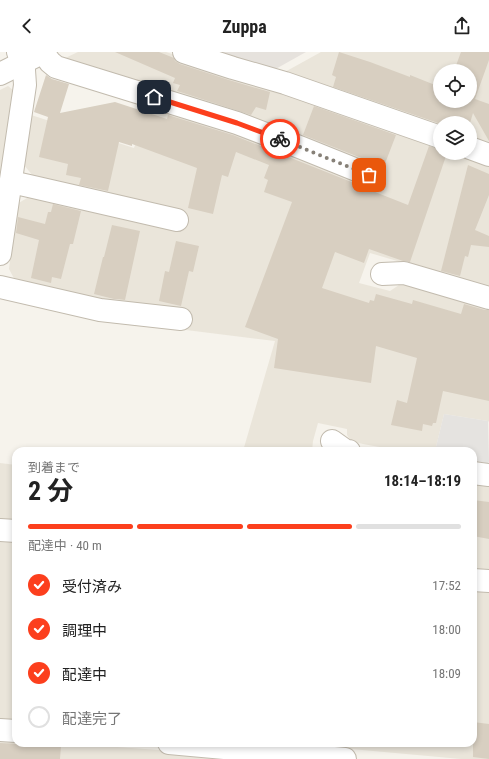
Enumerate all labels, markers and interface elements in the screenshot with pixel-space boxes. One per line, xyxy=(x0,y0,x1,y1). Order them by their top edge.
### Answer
icon: back xyxy=(16,15,38,37)
icon: share xyxy=(451,15,473,37)
text: Zuppa xyxy=(222,16,267,37)
map controls xyxy=(433,64,477,160)
button: locate xyxy=(433,64,477,108)
pin xyxy=(137,80,171,114)
icon: home xyxy=(143,86,165,108)
button: layers xyxy=(433,116,477,160)
courier xyxy=(260,119,300,159)
icon: bike xyxy=(269,128,291,150)
pin xyxy=(352,158,386,192)
icon: bag xyxy=(358,164,380,186)
text: 到着まで xyxy=(28,460,80,475)
text: 18:14–18:19 xyxy=(384,472,461,490)
text: 2 分 xyxy=(28,476,73,506)
text: 配達中 · 40 m xyxy=(28,538,102,553)
icon: check xyxy=(28,574,50,596)
text: 受付済み xyxy=(62,578,122,596)
text: 17:52 xyxy=(432,578,461,593)
icon: check xyxy=(28,618,50,640)
text: 調理中 xyxy=(62,622,107,640)
text: 18:00 xyxy=(432,622,461,637)
icon: check xyxy=(28,662,50,684)
text: 配達中 xyxy=(62,666,107,684)
text: 18:09 xyxy=(432,666,461,681)
text: 配達完了 xyxy=(62,710,122,728)

